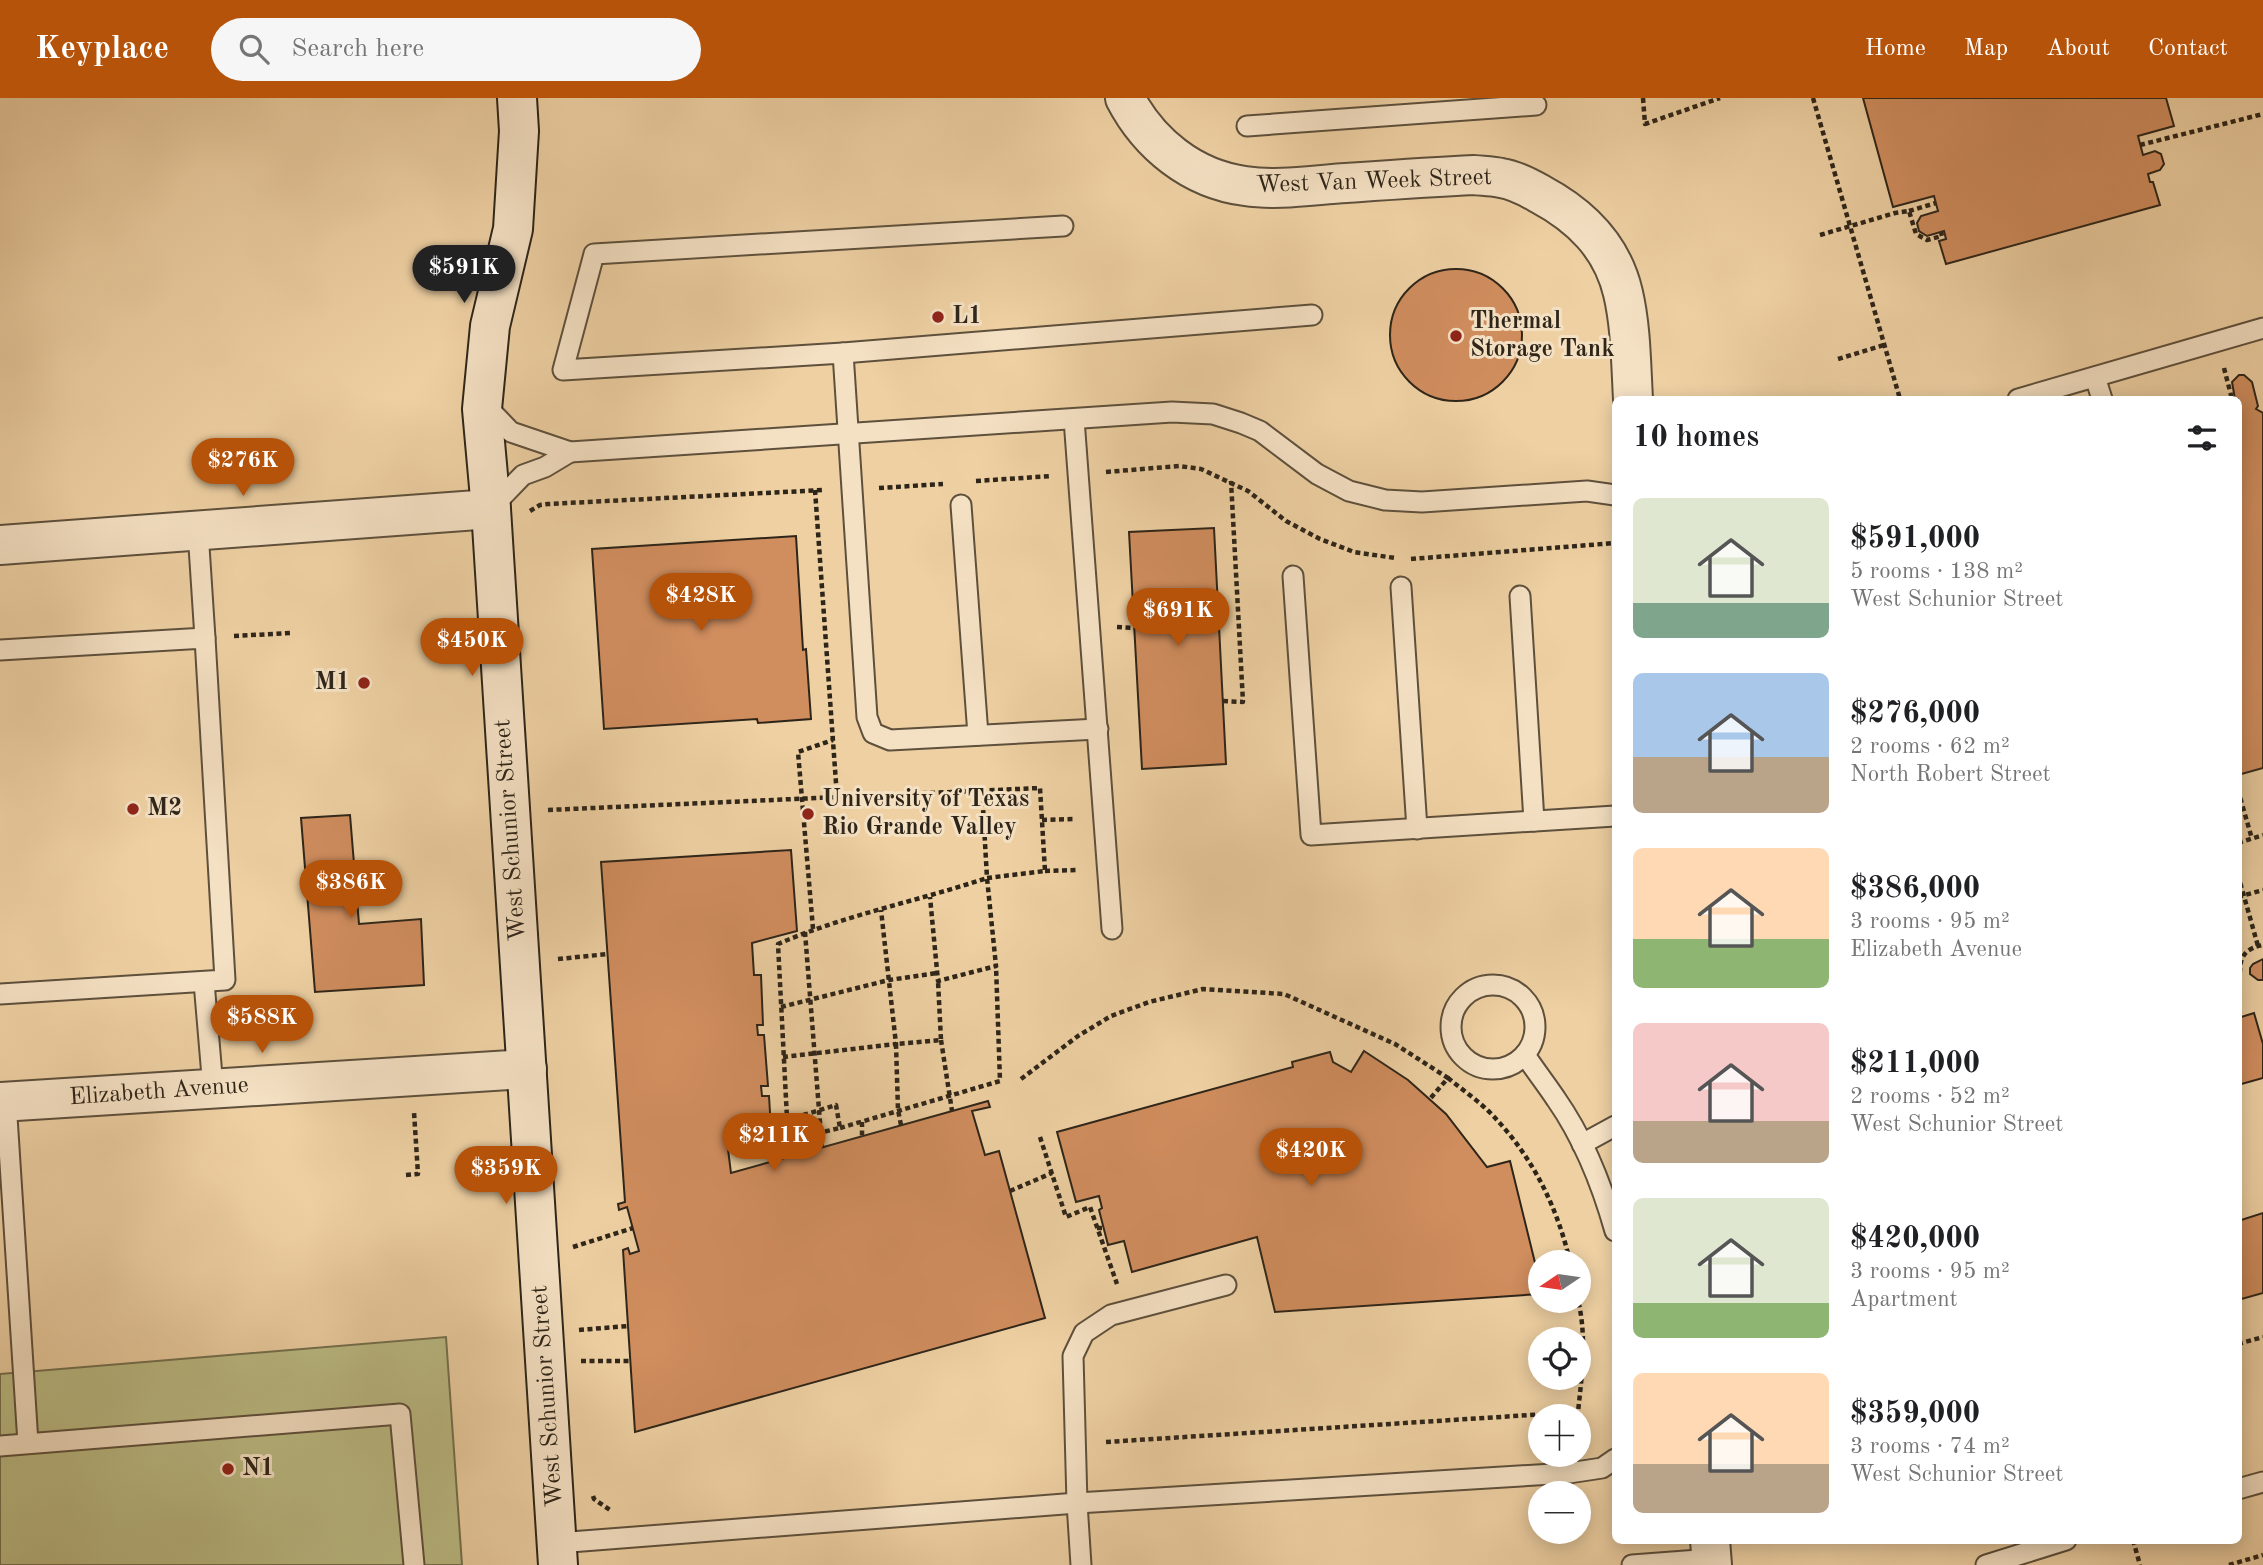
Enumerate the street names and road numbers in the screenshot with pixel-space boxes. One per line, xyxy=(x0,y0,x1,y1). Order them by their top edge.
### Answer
street label: West Van Week Street xyxy=(1256,166,1492,198)
street label: West Schunior Street xyxy=(491,718,531,942)
street label: Elizabeth Avenue xyxy=(69,1074,249,1110)
street label: West Schunior Street xyxy=(528,1284,568,1508)

